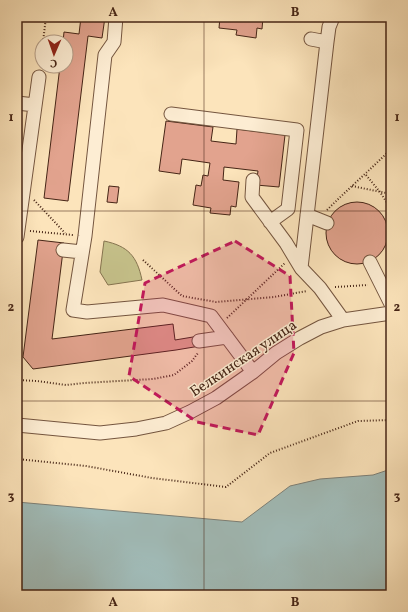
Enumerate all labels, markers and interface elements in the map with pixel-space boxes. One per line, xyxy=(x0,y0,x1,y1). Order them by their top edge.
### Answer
text: A xyxy=(108,4,118,22)
text: B xyxy=(291,4,300,22)
north arrow xyxy=(34,34,74,74)
text: С xyxy=(50,55,58,70)
text: 1 xyxy=(8,109,14,127)
text: 1 xyxy=(394,109,400,127)
text: 2 xyxy=(8,299,15,317)
text: 2 xyxy=(394,299,401,317)
street label: Белкинская улица xyxy=(186,316,302,403)
text: 3 xyxy=(8,488,15,506)
text: 3 xyxy=(394,488,401,506)
text: A xyxy=(108,594,118,612)
text: B xyxy=(291,594,300,612)

